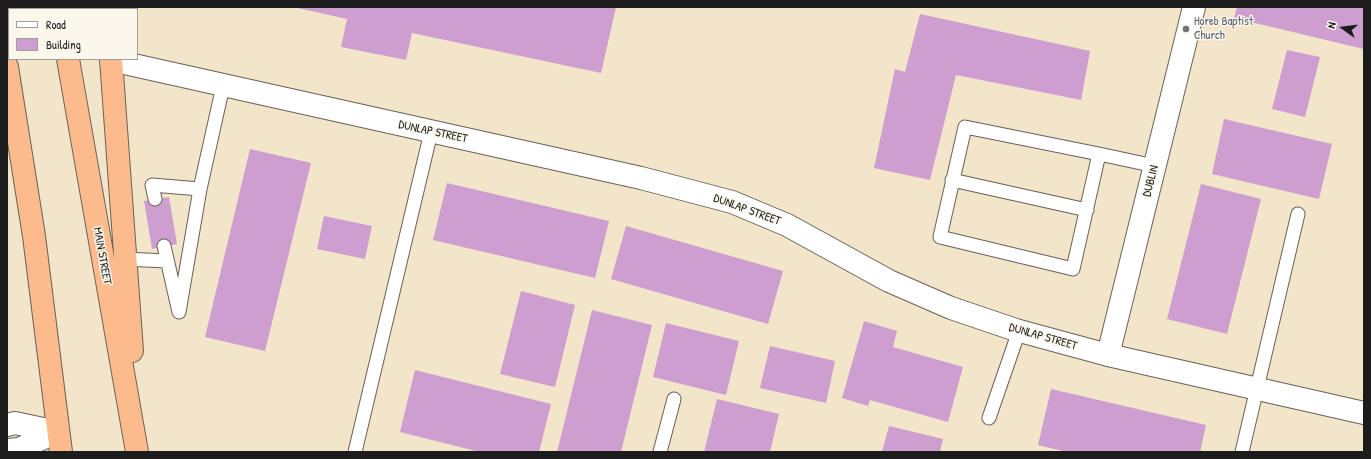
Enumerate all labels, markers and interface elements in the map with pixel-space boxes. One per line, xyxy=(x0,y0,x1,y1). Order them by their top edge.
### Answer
legend xyxy=(8,8,138,60)
north arrow xyxy=(1323,8,1363,48)
place label: Horeb Baptist Church xyxy=(1194,15,1253,43)
text: Road xyxy=(46,16,66,33)
text: N xyxy=(1324,21,1339,30)
marker: Horeb Baptist Church xyxy=(1181,24,1191,34)
text: Building xyxy=(46,36,81,53)
street label: DUNLAP STREET xyxy=(397,118,469,146)
street label: DUBLIN xyxy=(1140,164,1162,198)
street label: DUNLAP STREET xyxy=(711,191,783,229)
street label: MAIN STREET xyxy=(90,226,114,286)
street label: DUNLAP STREET xyxy=(1007,320,1079,354)

